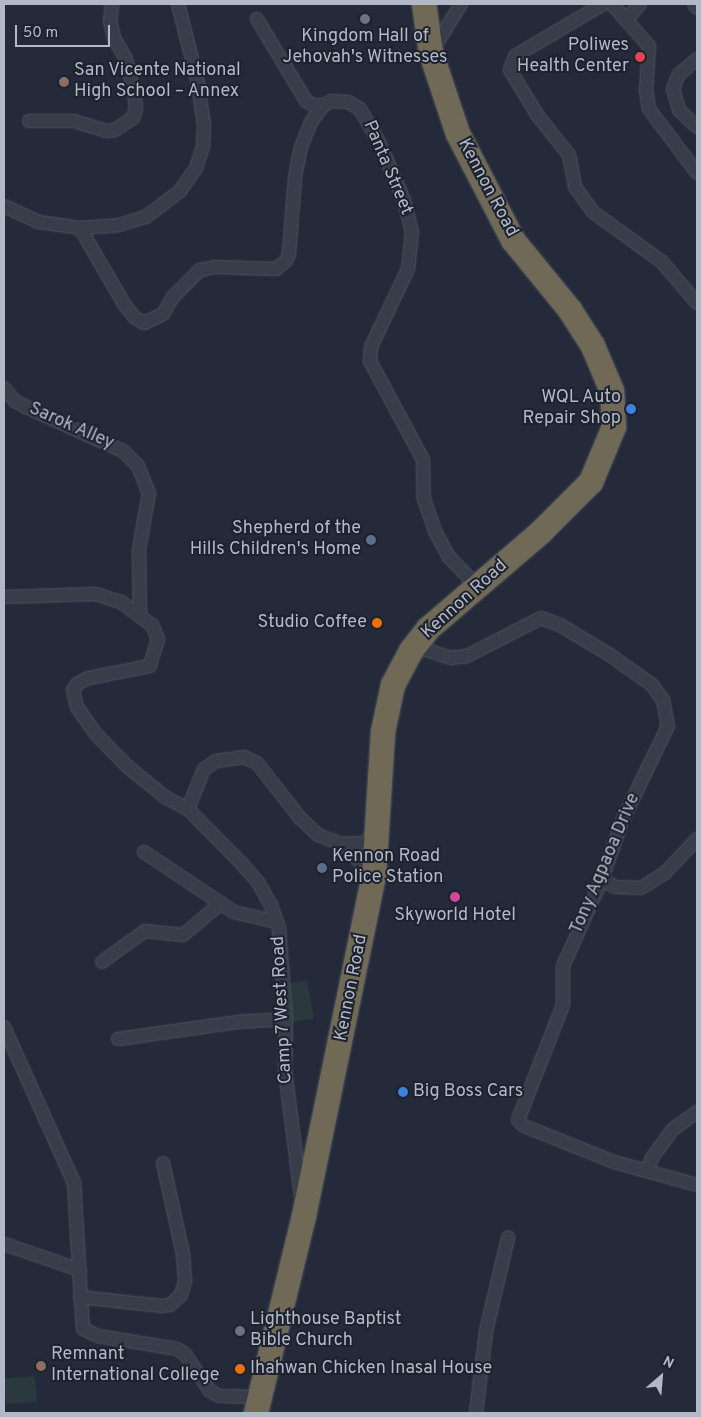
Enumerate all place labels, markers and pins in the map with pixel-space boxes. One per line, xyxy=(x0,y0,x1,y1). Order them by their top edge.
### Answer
marker: Kingdom Hall of Jehovah's Witnesses xyxy=(359,13,371,25)
place label: Kingdom Hall of Jehovah's Witnesses xyxy=(282,27,448,70)
place label: Poliwes Health Center xyxy=(517,36,629,78)
marker: Poliwes Health Center xyxy=(633,50,647,64)
place label: San Vicente National High School – Annex xyxy=(74,61,241,104)
marker: San Vicente National High School – Annex xyxy=(58,76,70,88)
place label: WQL Auto Repair Shop xyxy=(523,388,621,430)
marker: WQL Auto Repair Shop xyxy=(625,403,637,415)
place label: Shepherd of the Hills Children's Home xyxy=(190,519,361,562)
marker: Shepherd of the Hills Children's Home xyxy=(365,534,377,546)
place label: Studio Coffee xyxy=(257,612,367,634)
marker: Studio Coffee xyxy=(371,617,383,629)
place label: Kennon Road Police Station xyxy=(332,847,443,890)
marker: Kennon Road Police Station xyxy=(316,862,328,874)
marker: Skyworld Hotel xyxy=(449,891,461,903)
place label: Skyworld Hotel xyxy=(394,905,516,927)
place label: Big Boss Cars xyxy=(413,1081,523,1103)
marker: Big Boss Cars xyxy=(397,1086,409,1098)
place label: Lighthouse Baptist Bible Church xyxy=(250,1310,402,1352)
marker: Lighthouse Baptist Bible Church xyxy=(234,1325,246,1337)
place label: Remnant International College xyxy=(51,1345,219,1388)
place label: Ihahwan Chicken Inasal House xyxy=(250,1358,492,1380)
marker: Remnant International College xyxy=(35,1360,47,1372)
marker: Ihahwan Chicken Inasal House xyxy=(234,1363,246,1375)

